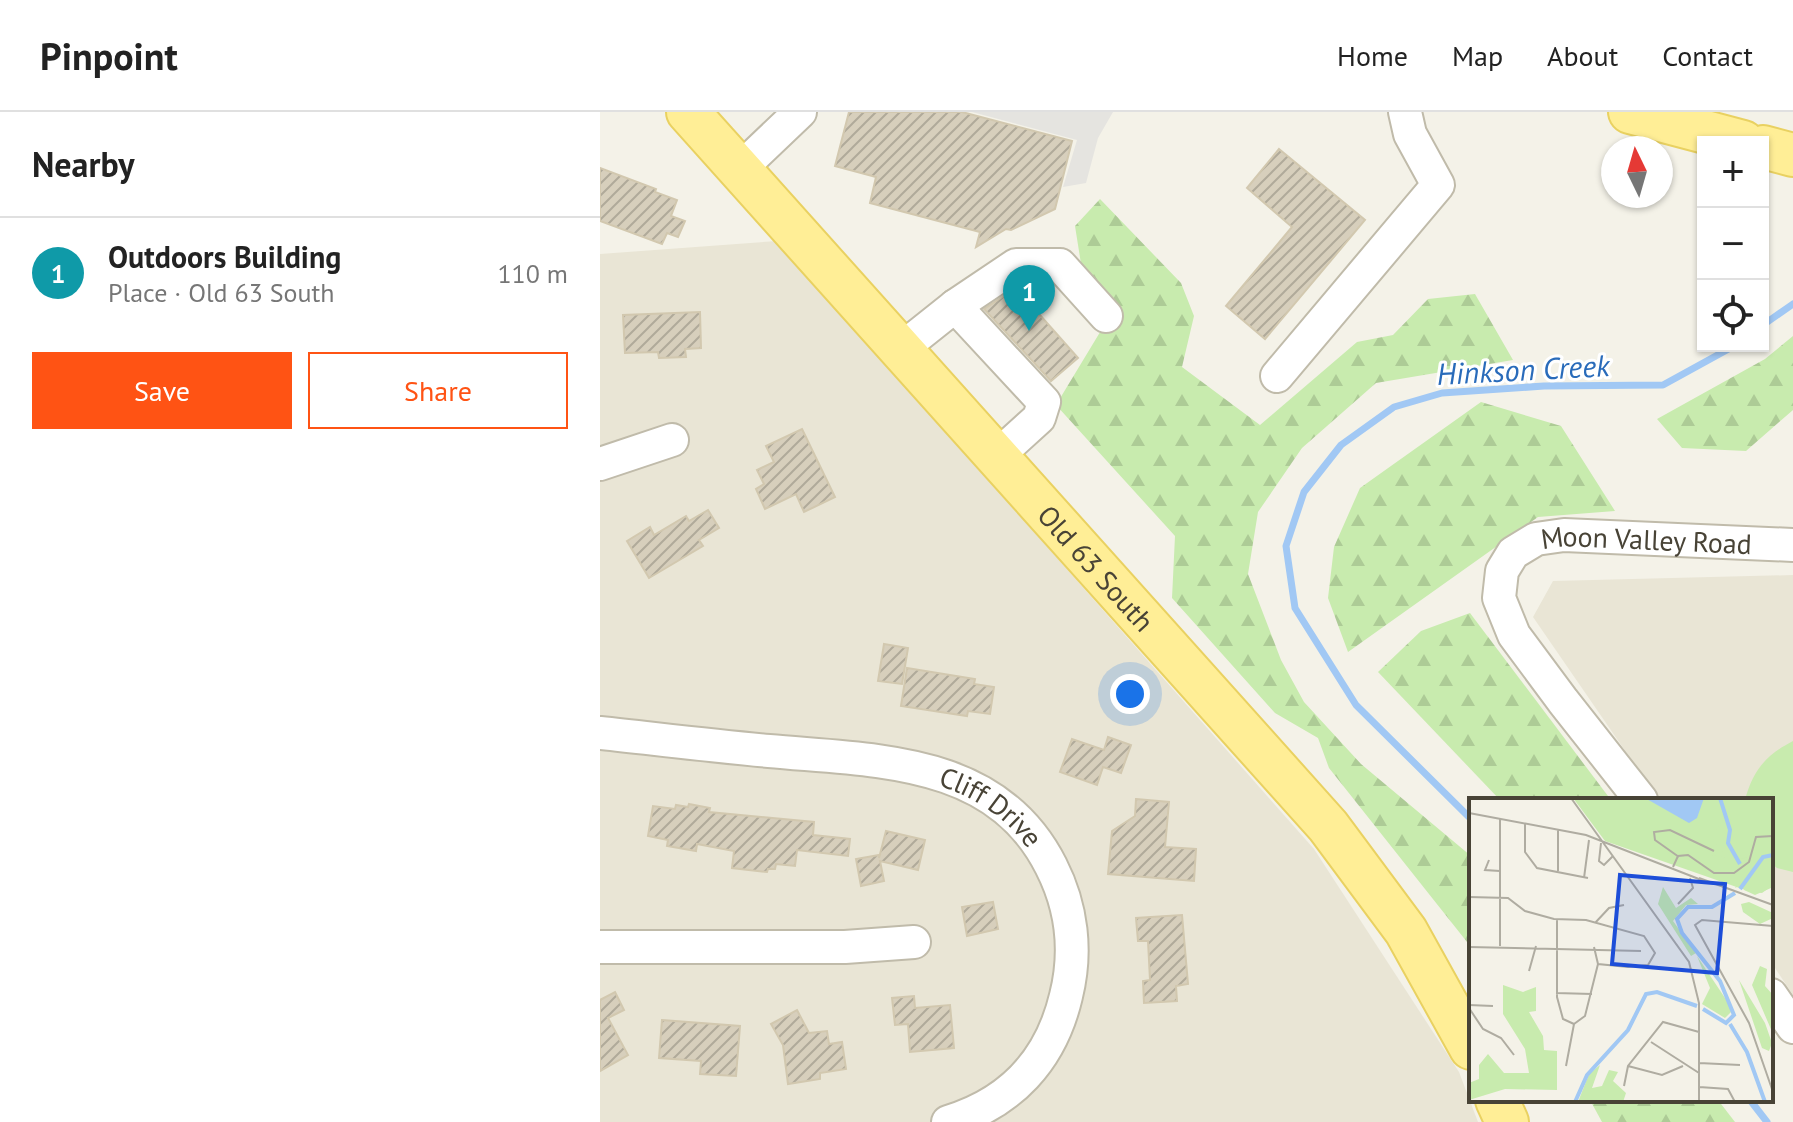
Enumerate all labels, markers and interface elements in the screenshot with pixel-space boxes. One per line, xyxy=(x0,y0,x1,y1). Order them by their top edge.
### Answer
text: Pinpoint xyxy=(40,31,178,80)
text: Home xyxy=(1337,37,1408,74)
text: Map xyxy=(1452,37,1503,74)
text: About xyxy=(1547,37,1618,74)
text: Contact xyxy=(1662,37,1753,74)
north arrow xyxy=(1601,136,1673,208)
map controls xyxy=(1697,136,1769,352)
button: + xyxy=(1697,136,1769,208)
text: Nearby xyxy=(32,142,134,186)
button: − xyxy=(1697,208,1769,280)
text: Outdoors Building xyxy=(108,237,341,276)
text: 1 xyxy=(51,257,65,290)
text: 110 m xyxy=(497,257,568,290)
pin: 1 xyxy=(1003,265,1055,331)
text: Place · Old 63 South xyxy=(108,276,335,309)
button: locate xyxy=(1697,280,1769,352)
water label: Hinkson Creek xyxy=(1436,345,1612,393)
button: Save xyxy=(32,352,292,429)
button: Share xyxy=(308,352,568,429)
street label: Old 63 South xyxy=(1030,497,1163,639)
street label: Moon Valley Road xyxy=(1538,516,1753,562)
your location xyxy=(1110,674,1150,714)
street label: Cliff Drive xyxy=(935,757,1052,854)
inset map xyxy=(1469,798,1773,1102)

